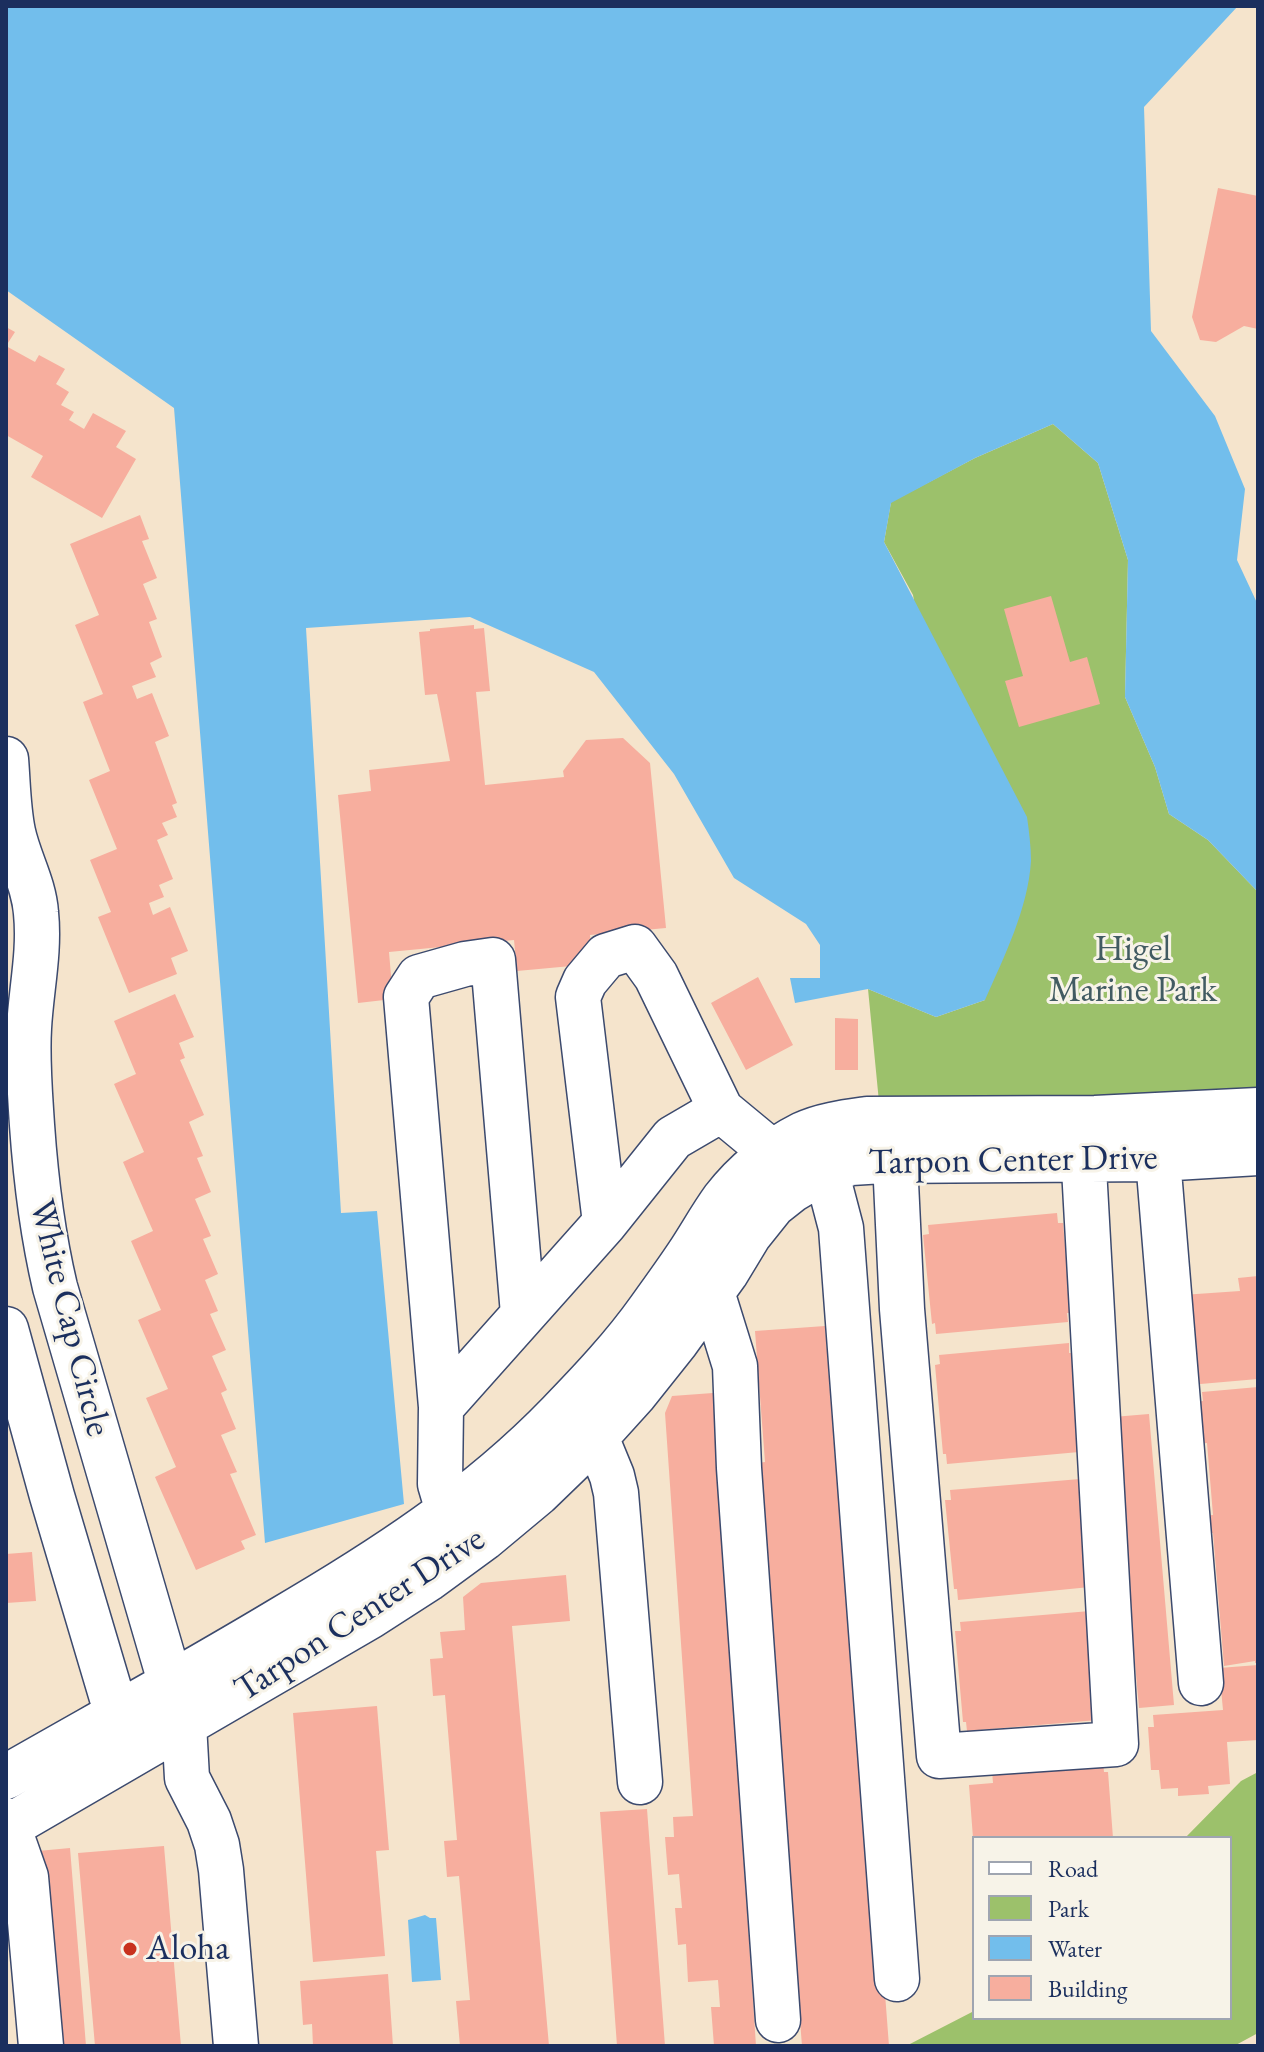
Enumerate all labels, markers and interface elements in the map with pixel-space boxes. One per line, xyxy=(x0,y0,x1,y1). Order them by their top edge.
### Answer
park label: Higel Marine Park xyxy=(1049,928,1217,1013)
street label: Tarpon Center Drive xyxy=(868,1137,1158,1185)
street label: White Cap Circle xyxy=(19,1195,119,1441)
street label: Tarpon Center Drive xyxy=(227,1518,493,1712)
legend xyxy=(972,1836,1232,2020)
text: Road xyxy=(1048,1853,1098,1884)
text: Park xyxy=(1048,1893,1089,1924)
place label: Aloha xyxy=(146,1927,230,1971)
text: Water xyxy=(1048,1933,1102,1964)
marker: Aloha xyxy=(121,1940,139,1958)
text: Building xyxy=(1048,1973,1128,2004)

